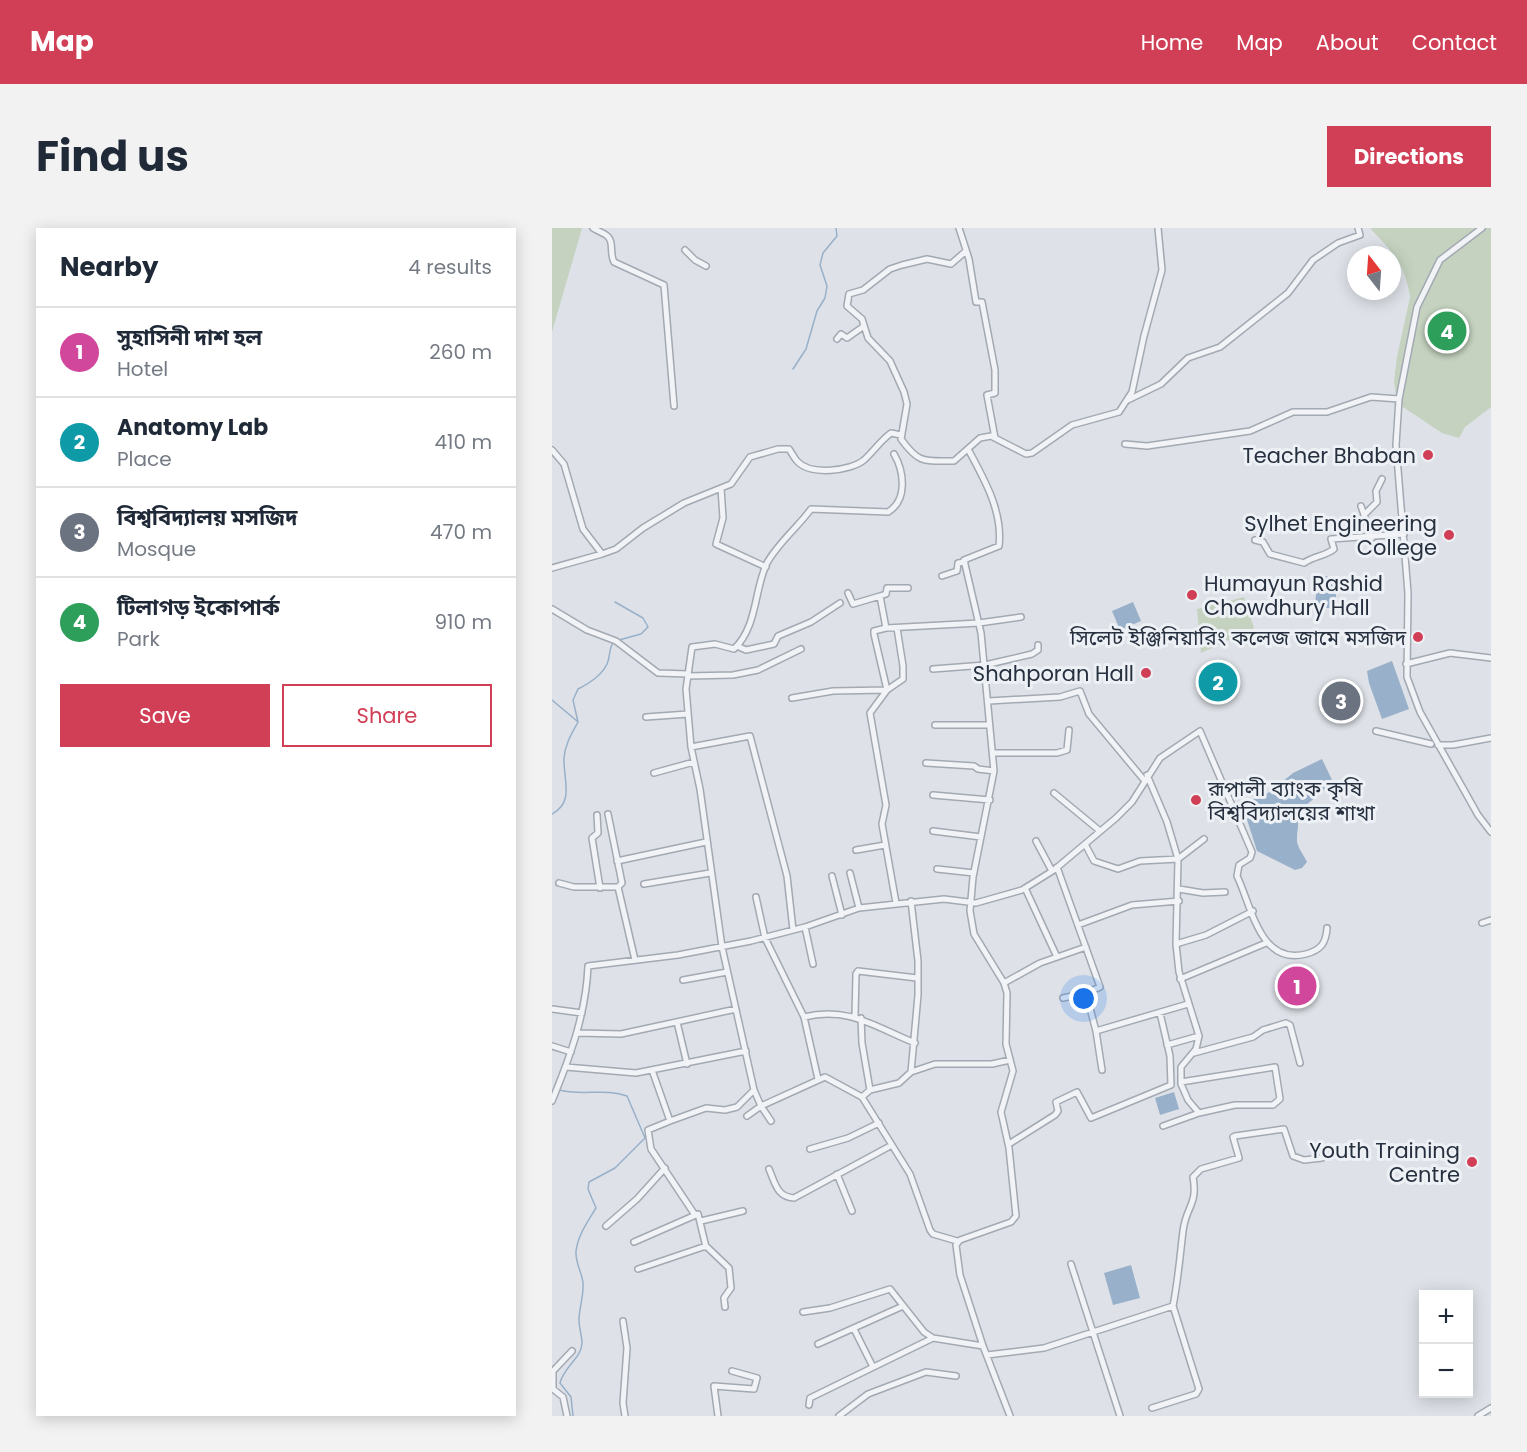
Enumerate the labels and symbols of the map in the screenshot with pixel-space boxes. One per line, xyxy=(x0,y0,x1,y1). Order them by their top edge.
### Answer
north arrow xyxy=(1347,246,1401,300)
pin: 4 xyxy=(1428,308,1466,354)
place label: Teacher Bhaban xyxy=(1242,441,1416,470)
marker: Teacher Bhaban xyxy=(1421,448,1435,462)
place label: Sylhet Engineering College xyxy=(1244,509,1437,562)
marker: Sylhet Engineering College xyxy=(1442,528,1456,542)
place label: Humayun Rashid Chowdhury Hall xyxy=(1204,569,1383,622)
marker: Humayun Rashid Chowdhury Hall xyxy=(1185,588,1199,602)
place label: সিলেট ইঞ্জিনিয়ারিং কলেজ জামে মসজিদ xyxy=(1069,623,1406,652)
marker: সিলেট ইঞ্জিনিয়ারিং কলেজ জামে মসজিদ xyxy=(1411,630,1425,644)
place label: Shahporan Hall xyxy=(973,659,1134,688)
pin: 2 xyxy=(1198,660,1238,704)
marker: Shahporan Hall xyxy=(1139,666,1153,680)
pin: 3 xyxy=(1322,678,1360,724)
place label: রূপালী ব্যাংক কৃষি বিশ্ববিদ্যালয়ের শাখা xyxy=(1207,774,1375,827)
marker: রূপালী ব্যাংক কৃষি বিশ্ববিদ্যালয়ের শাখা xyxy=(1189,793,1203,807)
pin: 1 xyxy=(1278,964,1316,1008)
your location xyxy=(1069,984,1098,1013)
place label: Youth Training Centre xyxy=(1309,1136,1460,1189)
marker: Youth Training Centre xyxy=(1465,1155,1479,1169)

